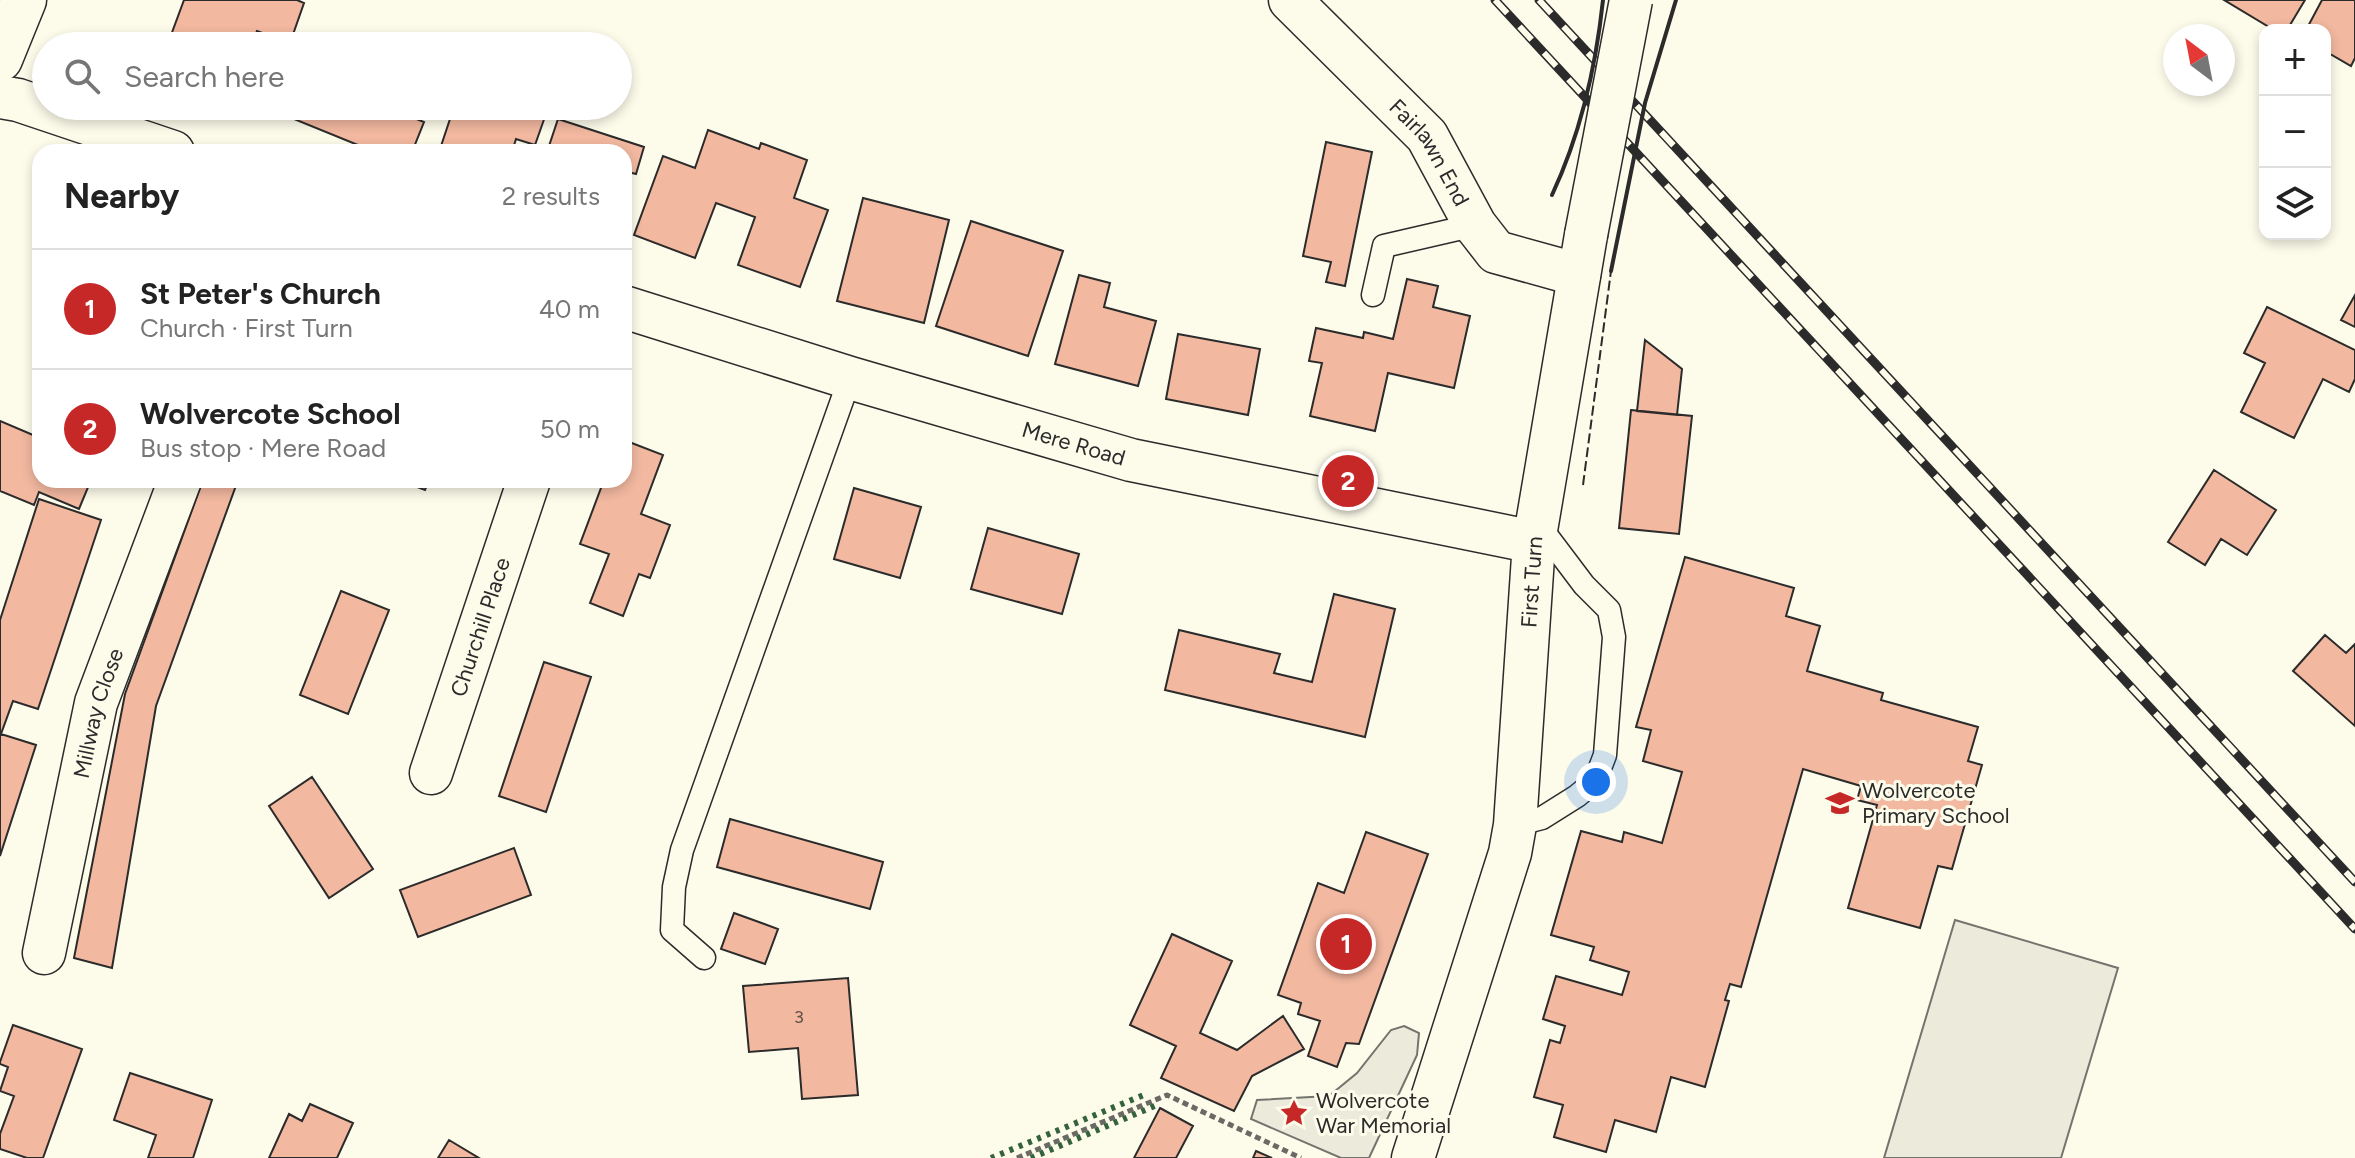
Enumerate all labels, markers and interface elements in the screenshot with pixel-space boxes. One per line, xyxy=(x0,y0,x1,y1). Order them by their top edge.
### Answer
north arrow xyxy=(2163,24,2235,96)
map controls xyxy=(2259,24,2331,240)
button: + xyxy=(2259,24,2331,96)
search box xyxy=(32,32,632,120)
icon: search xyxy=(60,54,104,98)
text: Search here xyxy=(124,58,284,95)
street label: Fairlawn End xyxy=(1384,93,1475,211)
button: − xyxy=(2259,96,2331,168)
button: layers xyxy=(2259,168,2331,240)
text: Nearby xyxy=(64,176,179,217)
text: 2 results xyxy=(502,180,600,212)
text: St Peter's Church xyxy=(140,275,381,312)
text: 1 xyxy=(85,293,95,325)
text: 40 m xyxy=(539,293,600,325)
text: Church · First Turn xyxy=(140,312,353,344)
text: Wolvercote School xyxy=(140,395,401,432)
text: 2 xyxy=(82,413,98,445)
text: 50 m xyxy=(540,413,600,445)
street label: Mere Road xyxy=(1019,416,1128,472)
text: Bus stop · Mere Road xyxy=(140,432,386,464)
pin: 2 xyxy=(1322,451,1374,511)
street label: First Turn xyxy=(1515,535,1548,629)
street label: Churchill Place xyxy=(445,554,516,700)
street label: Millway Close xyxy=(68,644,129,781)
your location xyxy=(1576,762,1616,802)
place label: Wolvercote Primary School xyxy=(1862,777,2010,829)
school or university icon: Wolvercote Primary School xyxy=(1825,788,1855,818)
pin: 1 xyxy=(1320,914,1372,974)
house number: 3 xyxy=(794,1006,804,1028)
place label: Wolvercote War Memorial xyxy=(1316,1087,1451,1139)
place icon: Wolvercote War Memorial xyxy=(1279,1098,1309,1128)

